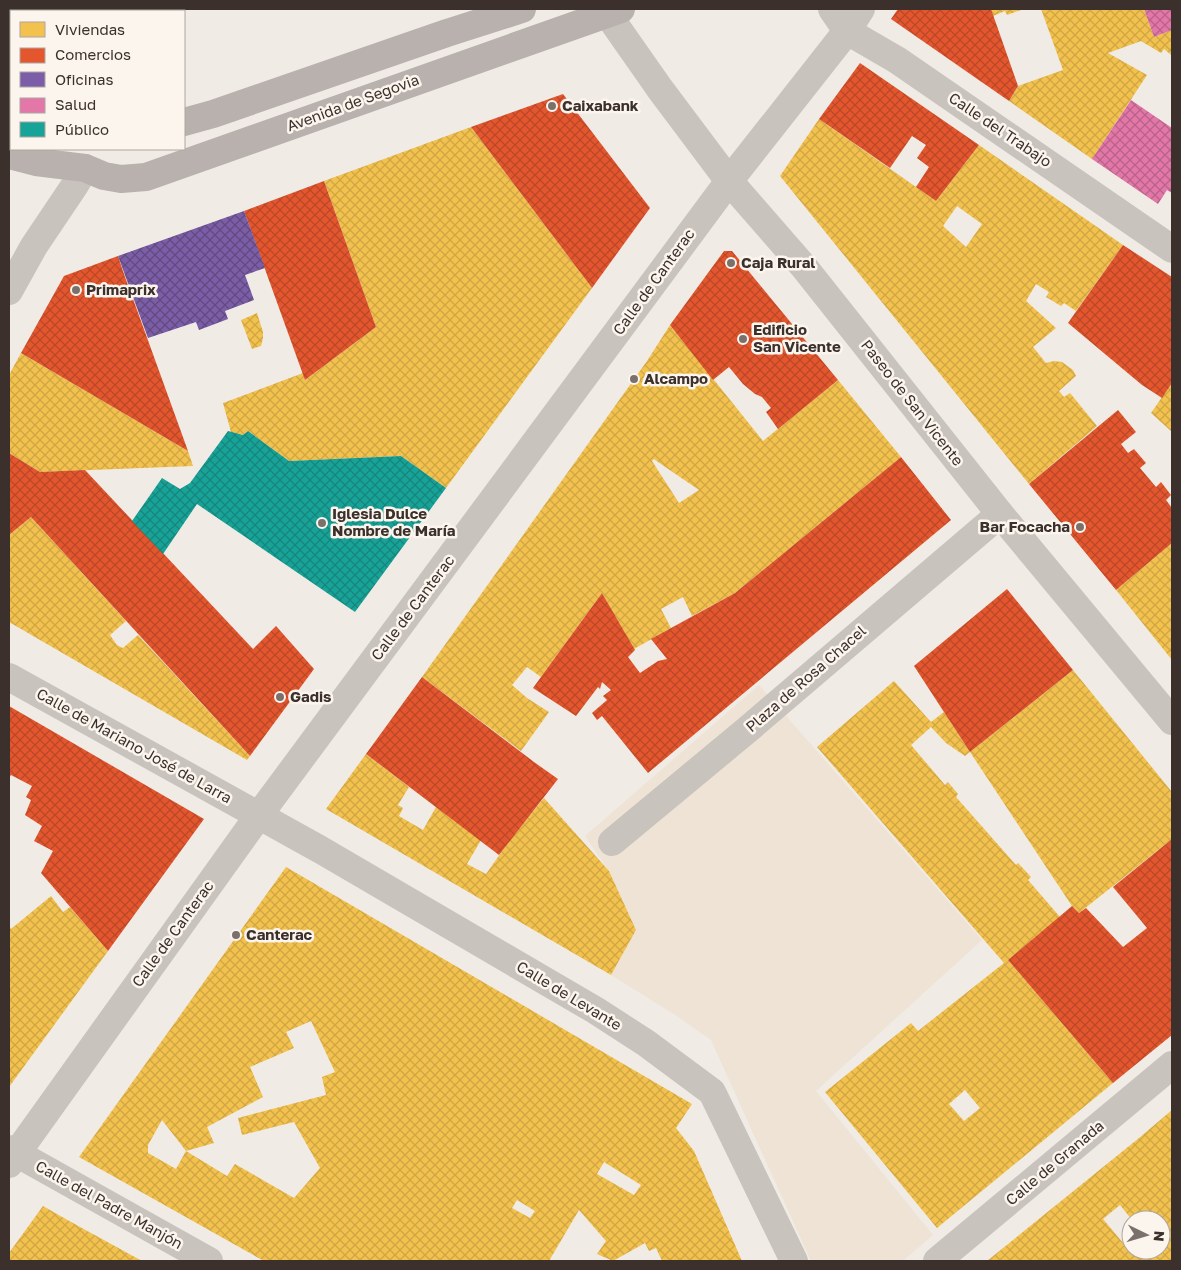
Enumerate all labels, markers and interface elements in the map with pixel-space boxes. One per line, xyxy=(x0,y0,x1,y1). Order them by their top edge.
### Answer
legend xyxy=(10,10,185,150)
text: Viviendas xyxy=(55,20,125,38)
text: Comercios xyxy=(55,45,131,63)
text: Oficinas xyxy=(55,70,113,88)
street label: Avenida de Segovia xyxy=(284,70,421,134)
street label: Calle del Trabajo xyxy=(946,88,1055,170)
text: Salud xyxy=(55,95,96,113)
place label: Caixabank xyxy=(562,96,639,114)
marker: Caixabank xyxy=(546,100,558,112)
text: Público xyxy=(55,120,109,138)
street label: Calle de Canterac xyxy=(609,225,698,338)
place label: Caja Rural xyxy=(741,253,815,271)
marker: Caja Rural xyxy=(725,257,737,269)
place label: Primaprix xyxy=(86,280,156,298)
marker: Primaprix xyxy=(70,284,82,296)
place label: Edificio San Vicente xyxy=(753,320,841,355)
marker: Edificio San Vicente xyxy=(737,333,749,345)
street label: Paseo de San Vicente xyxy=(858,336,968,469)
place label: Alcampo xyxy=(644,369,708,387)
marker: Alcampo xyxy=(628,373,640,385)
place label: Iglesia Dulce Nombre de María xyxy=(332,504,456,539)
marker: Iglesia Dulce Nombre de María xyxy=(316,517,328,529)
place label: Bar Focacha xyxy=(980,517,1070,535)
marker: Bar Focacha xyxy=(1074,521,1086,533)
street label: Calle de Canterac xyxy=(367,551,458,664)
street label: Plaza de Rosa Chacel xyxy=(742,621,869,735)
street label: Calle de Mariano José de Larra xyxy=(34,684,235,806)
place label: Gadis xyxy=(290,687,331,705)
marker: Gadis xyxy=(274,691,286,703)
street label: Calle de Canterac xyxy=(128,877,217,990)
place label: Canterac xyxy=(246,925,313,943)
marker: Canterac xyxy=(230,929,242,941)
street label: Calle de Levante xyxy=(514,957,626,1034)
street label: Calle de Granada xyxy=(1002,1116,1107,1208)
street label: Calle del Padre Manjón xyxy=(33,1156,186,1252)
north arrow xyxy=(1121,1210,1171,1260)
text: N xyxy=(1151,1230,1168,1242)

